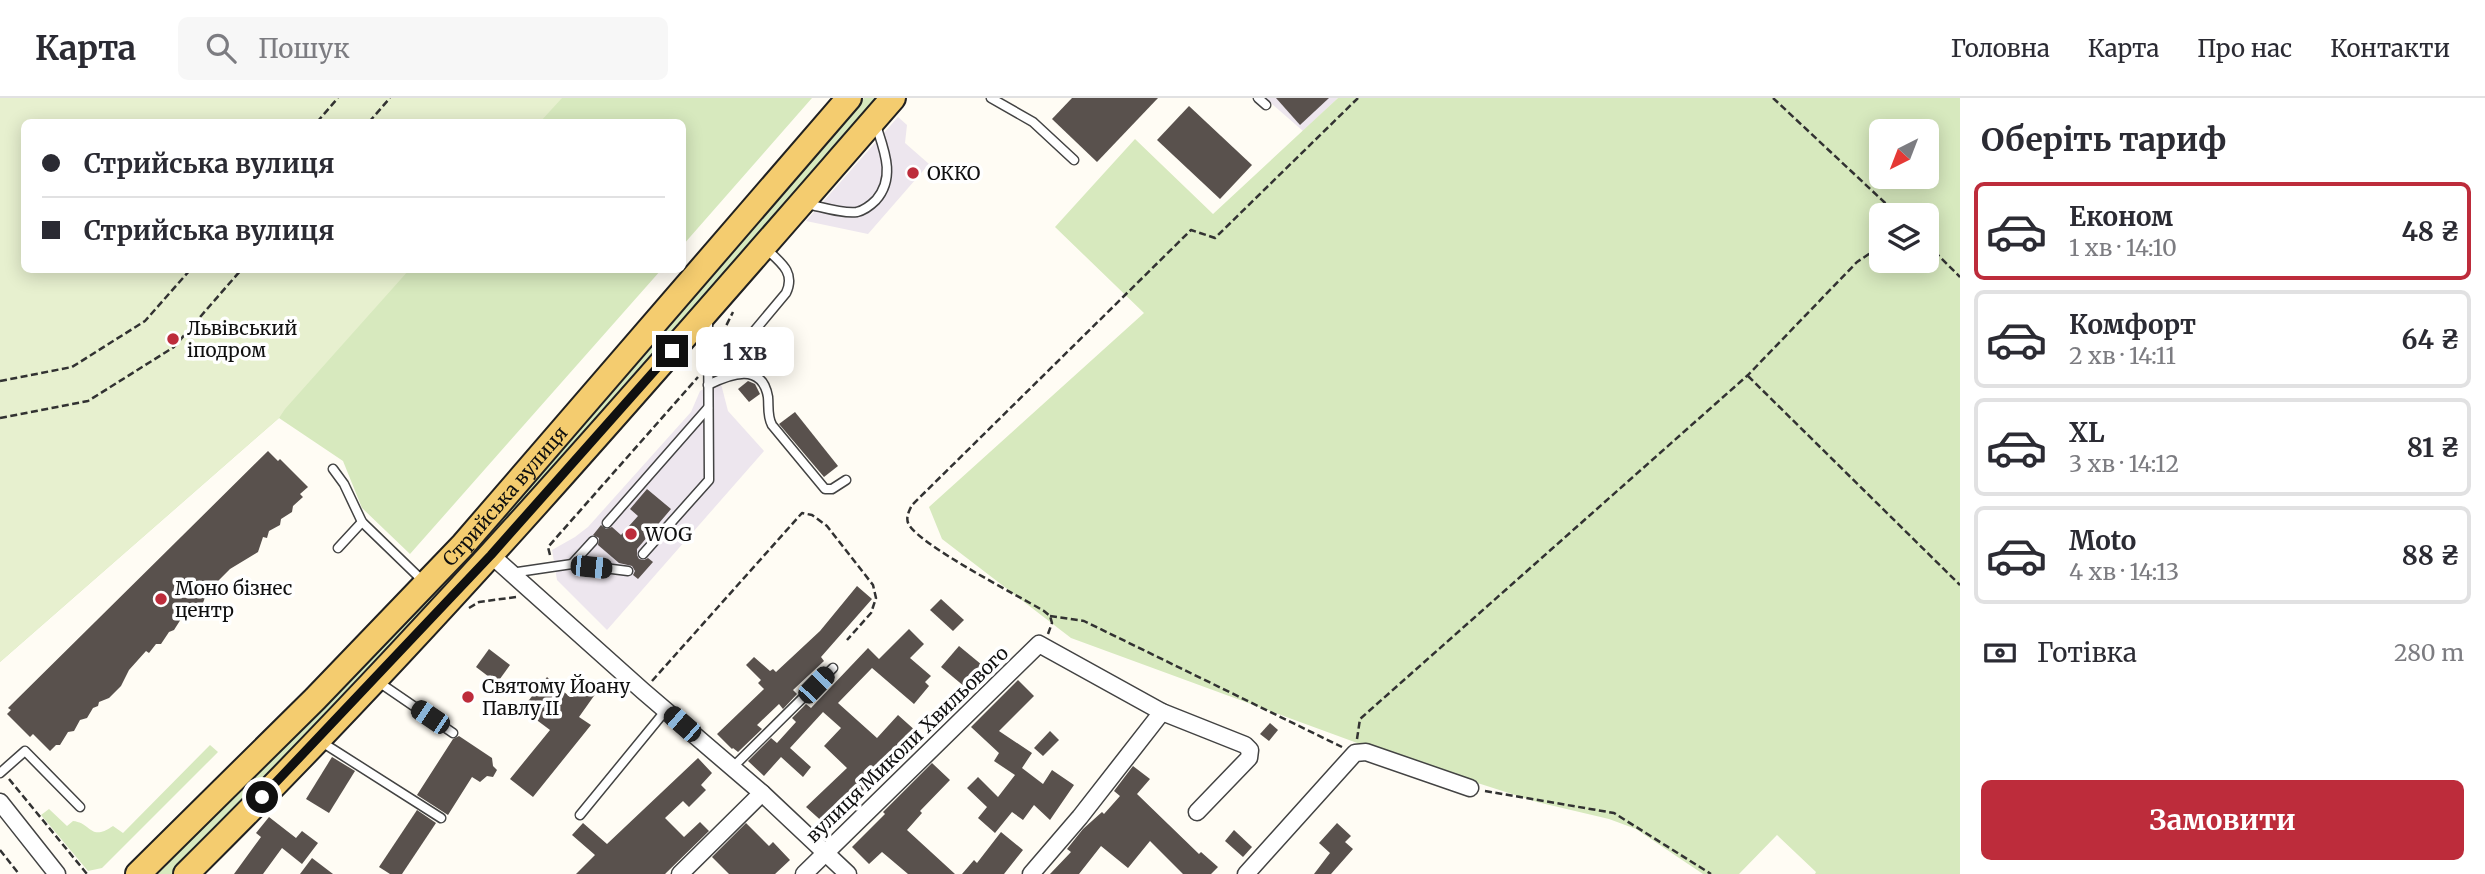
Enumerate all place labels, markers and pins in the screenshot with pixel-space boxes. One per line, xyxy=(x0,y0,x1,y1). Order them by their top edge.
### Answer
place label: ОККО xyxy=(927,161,981,185)
marker: ОККО xyxy=(905,165,921,181)
place label: Львівський іподром xyxy=(187,316,297,362)
marker: Львівський іподром xyxy=(165,331,181,347)
place label: WOG xyxy=(644,522,692,546)
marker: WOG xyxy=(623,526,639,542)
place label: Моно бізнес центр xyxy=(175,576,292,622)
marker: Моно бізнес центр xyxy=(153,591,169,607)
place label: Святому Йоану Павлу ІІ xyxy=(482,674,630,720)
marker: Святому Йоану Павлу ІІ xyxy=(460,689,476,705)

